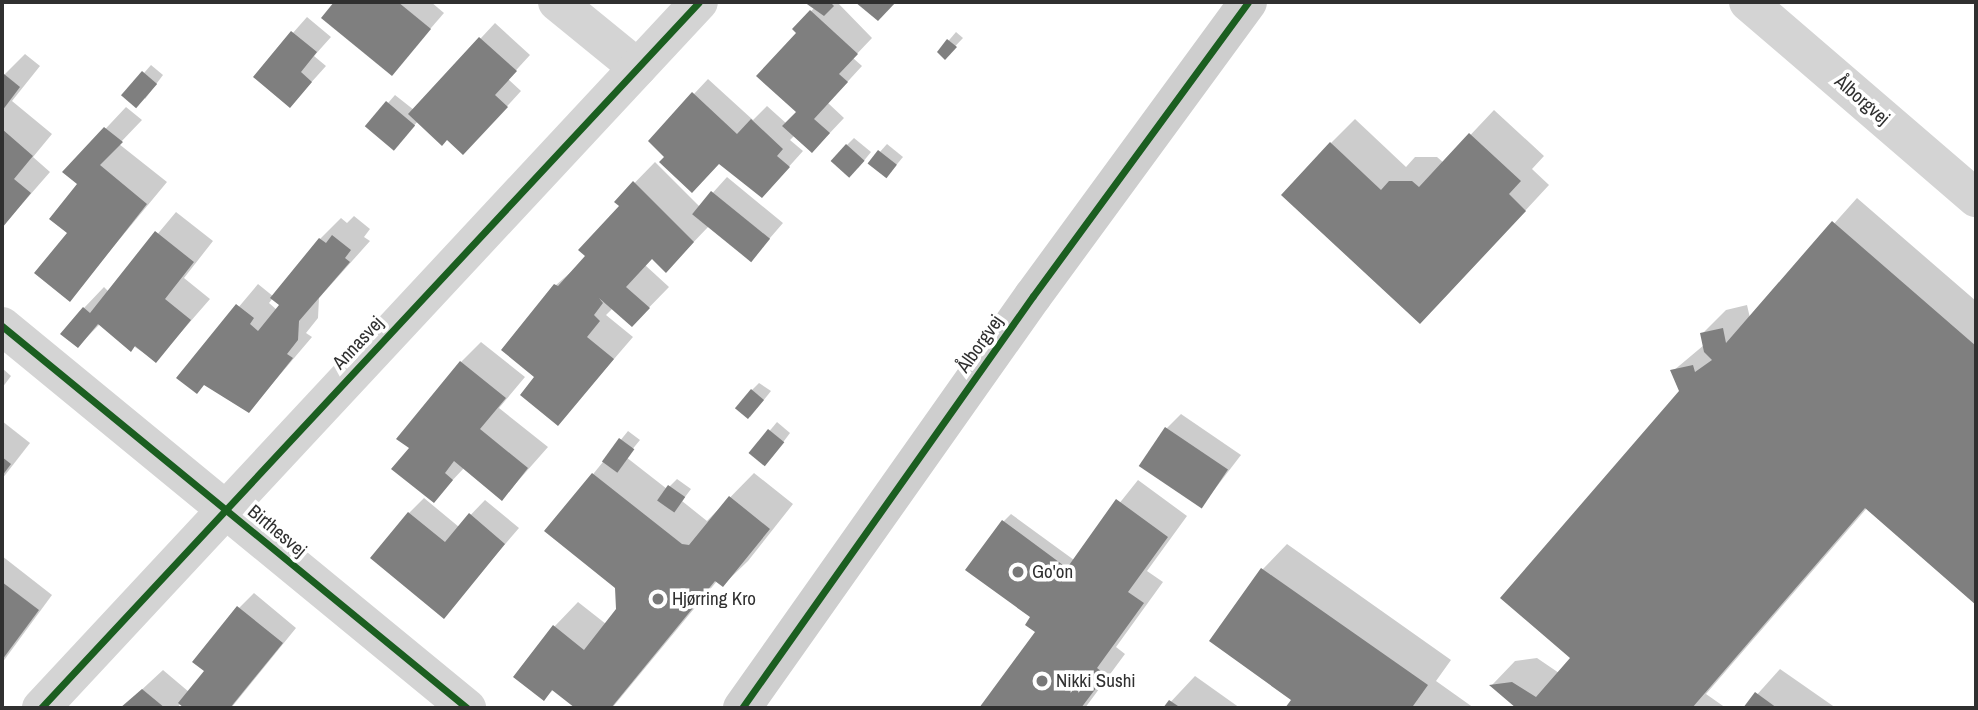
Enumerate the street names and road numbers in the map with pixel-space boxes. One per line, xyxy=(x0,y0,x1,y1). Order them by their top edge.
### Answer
street label: Ålborgvej xyxy=(1830,70,1894,130)
street label: Ålborgvej xyxy=(952,311,1008,377)
street label: Annasvej xyxy=(328,312,388,374)
street label: Birthesvej xyxy=(243,500,311,562)

